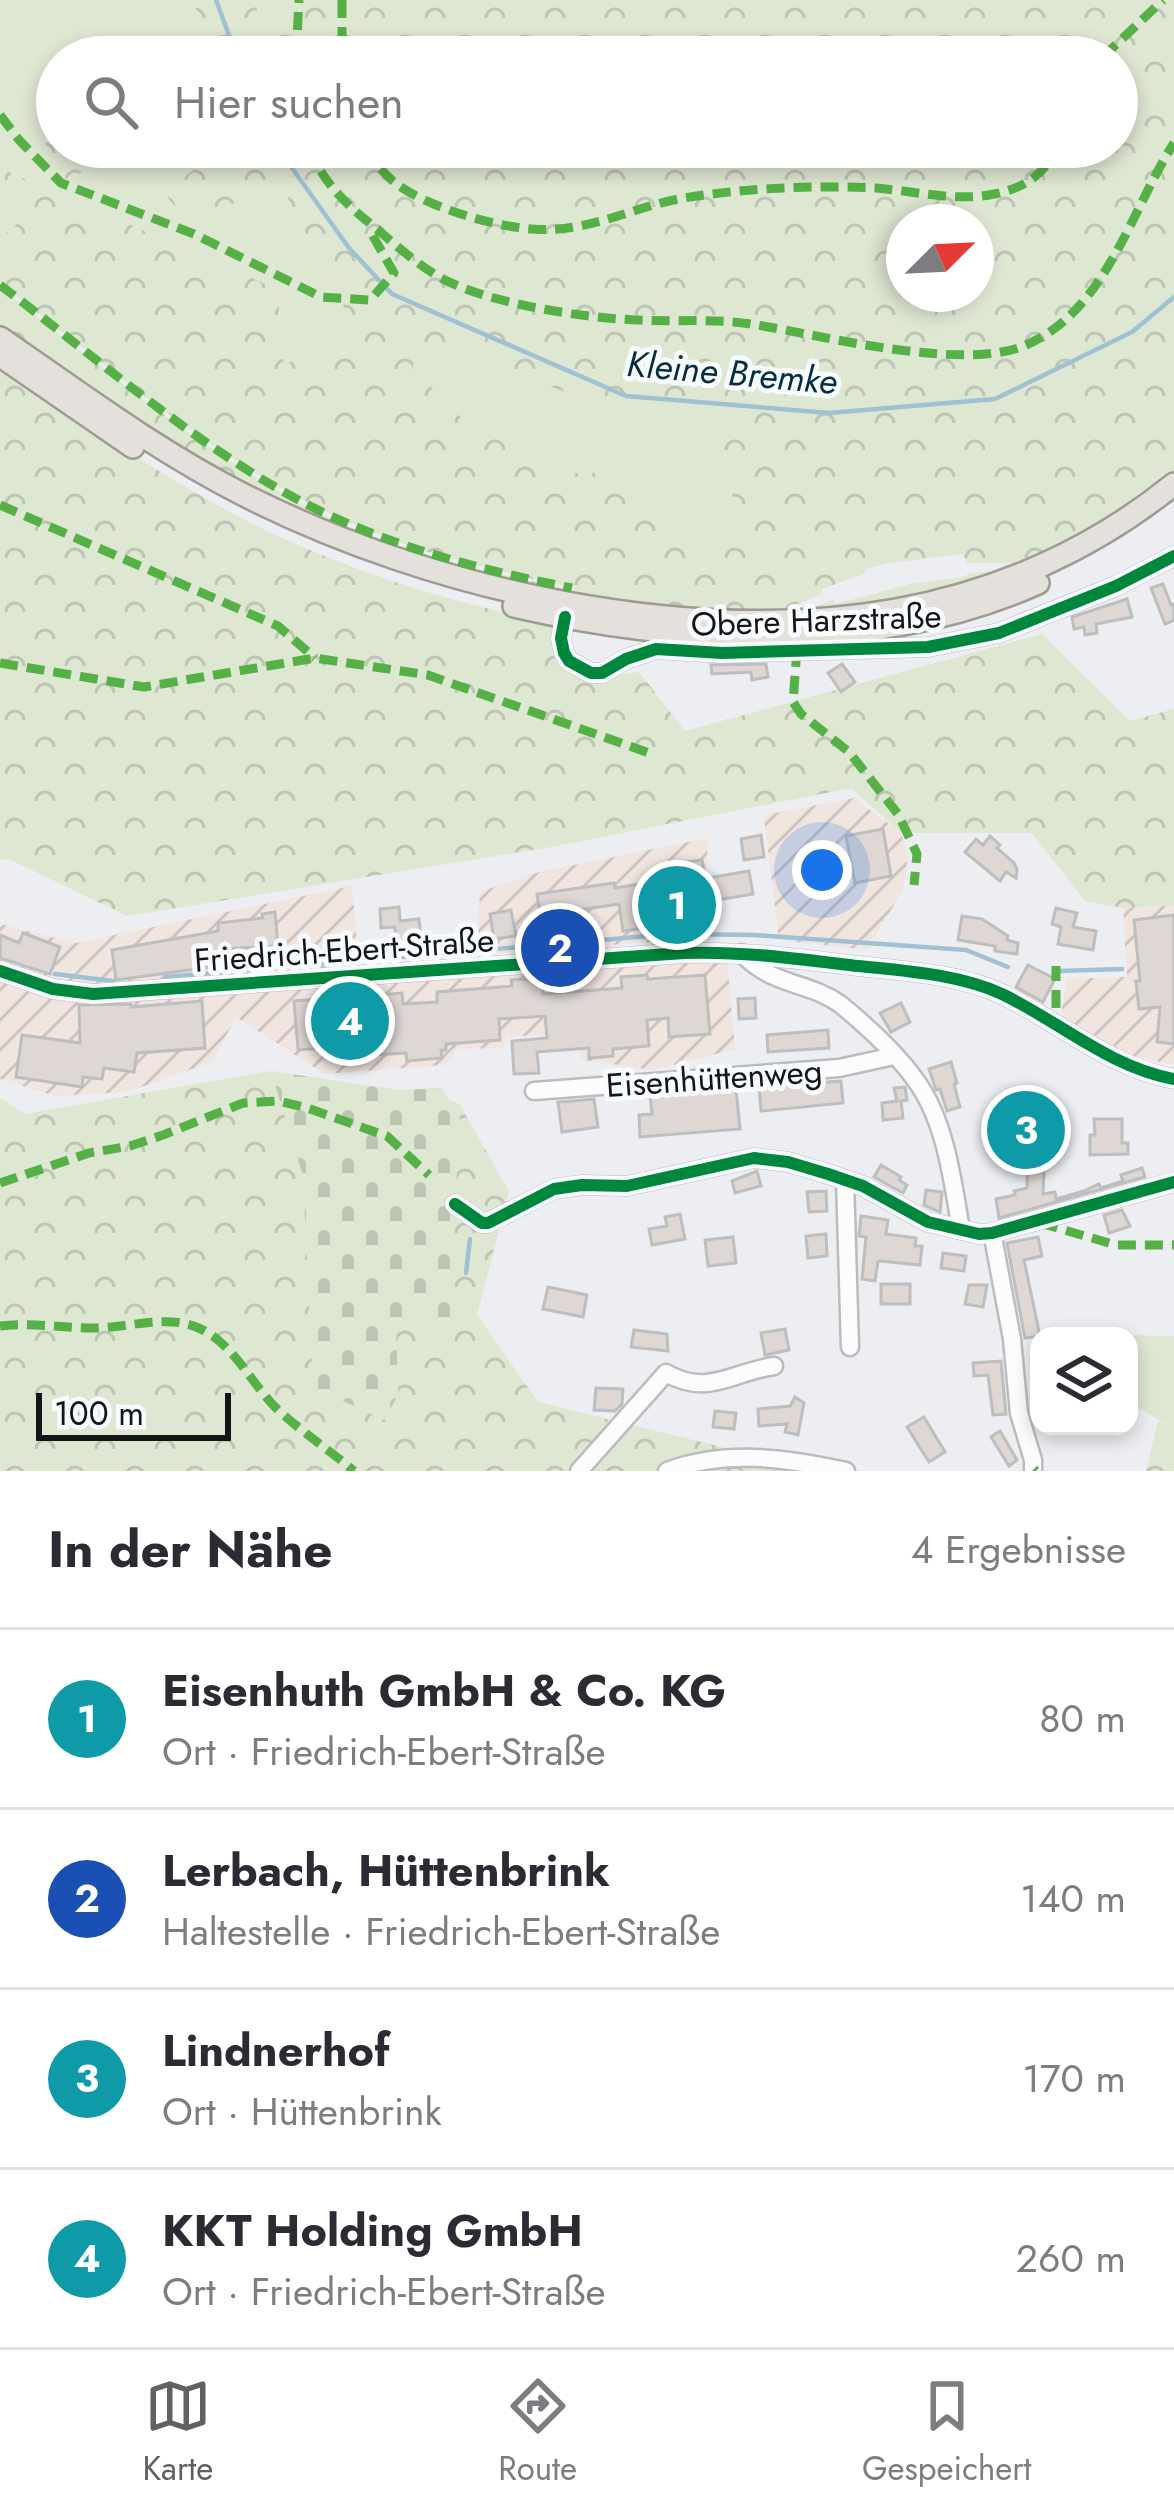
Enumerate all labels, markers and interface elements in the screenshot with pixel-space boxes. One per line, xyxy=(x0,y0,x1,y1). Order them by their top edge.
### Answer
search box xyxy=(36,36,1138,168)
icon: search xyxy=(78,69,144,135)
text: Hier suchen xyxy=(174,70,404,135)
north arrow xyxy=(886,204,994,312)
water label: Kleine Bremke xyxy=(625,337,839,407)
street label: Obere Harzstraße xyxy=(690,592,942,648)
your location xyxy=(792,840,852,900)
pin: 1 xyxy=(638,860,716,950)
pin: 2 xyxy=(521,903,599,993)
street label: Friedrich-Ebert-Straße xyxy=(193,916,495,984)
pin: 4 xyxy=(311,976,389,1066)
street label: Eisenhüttenweg xyxy=(604,1047,824,1109)
pin: 3 xyxy=(987,1085,1065,1175)
map controls xyxy=(1030,1327,1138,1435)
button: layers xyxy=(1030,1327,1138,1435)
scale bar xyxy=(36,1387,231,1440)
text: 100 m xyxy=(54,1390,144,1437)
text: In der Nähe xyxy=(48,1512,332,1586)
text: 4 Ergebnisse xyxy=(911,1521,1126,1578)
text: Eisenhuth GmbH & Co. KG xyxy=(162,1658,726,1723)
text: 1 xyxy=(77,1690,97,1747)
text: 80 m xyxy=(1039,1690,1126,1747)
text: Ort · Friedrich-Ebert-Straße xyxy=(162,1723,606,1780)
text: Lerbach, Hüttenbrink xyxy=(162,1838,610,1903)
text: 2 xyxy=(74,1870,100,1927)
text: 140 m xyxy=(1020,1870,1126,1927)
text: Haltestelle · Friedrich-Ebert-Straße xyxy=(162,1903,720,1960)
text: Lindnerhof xyxy=(162,2018,390,2083)
text: 3 xyxy=(75,2050,99,2107)
text: 170 m xyxy=(1022,2050,1126,2107)
text: Ort · Hüttenbrink xyxy=(162,2083,442,2140)
text: KKT Holding GmbH xyxy=(162,2198,583,2263)
text: 4 xyxy=(73,2230,101,2287)
text: 260 m xyxy=(1016,2230,1126,2287)
text: Ort · Friedrich-Ebert-Straße xyxy=(162,2263,606,2320)
tab: Karte xyxy=(142,2373,213,2492)
tab: Route xyxy=(498,2373,577,2492)
tab: Gespeichert xyxy=(862,2373,1031,2492)

